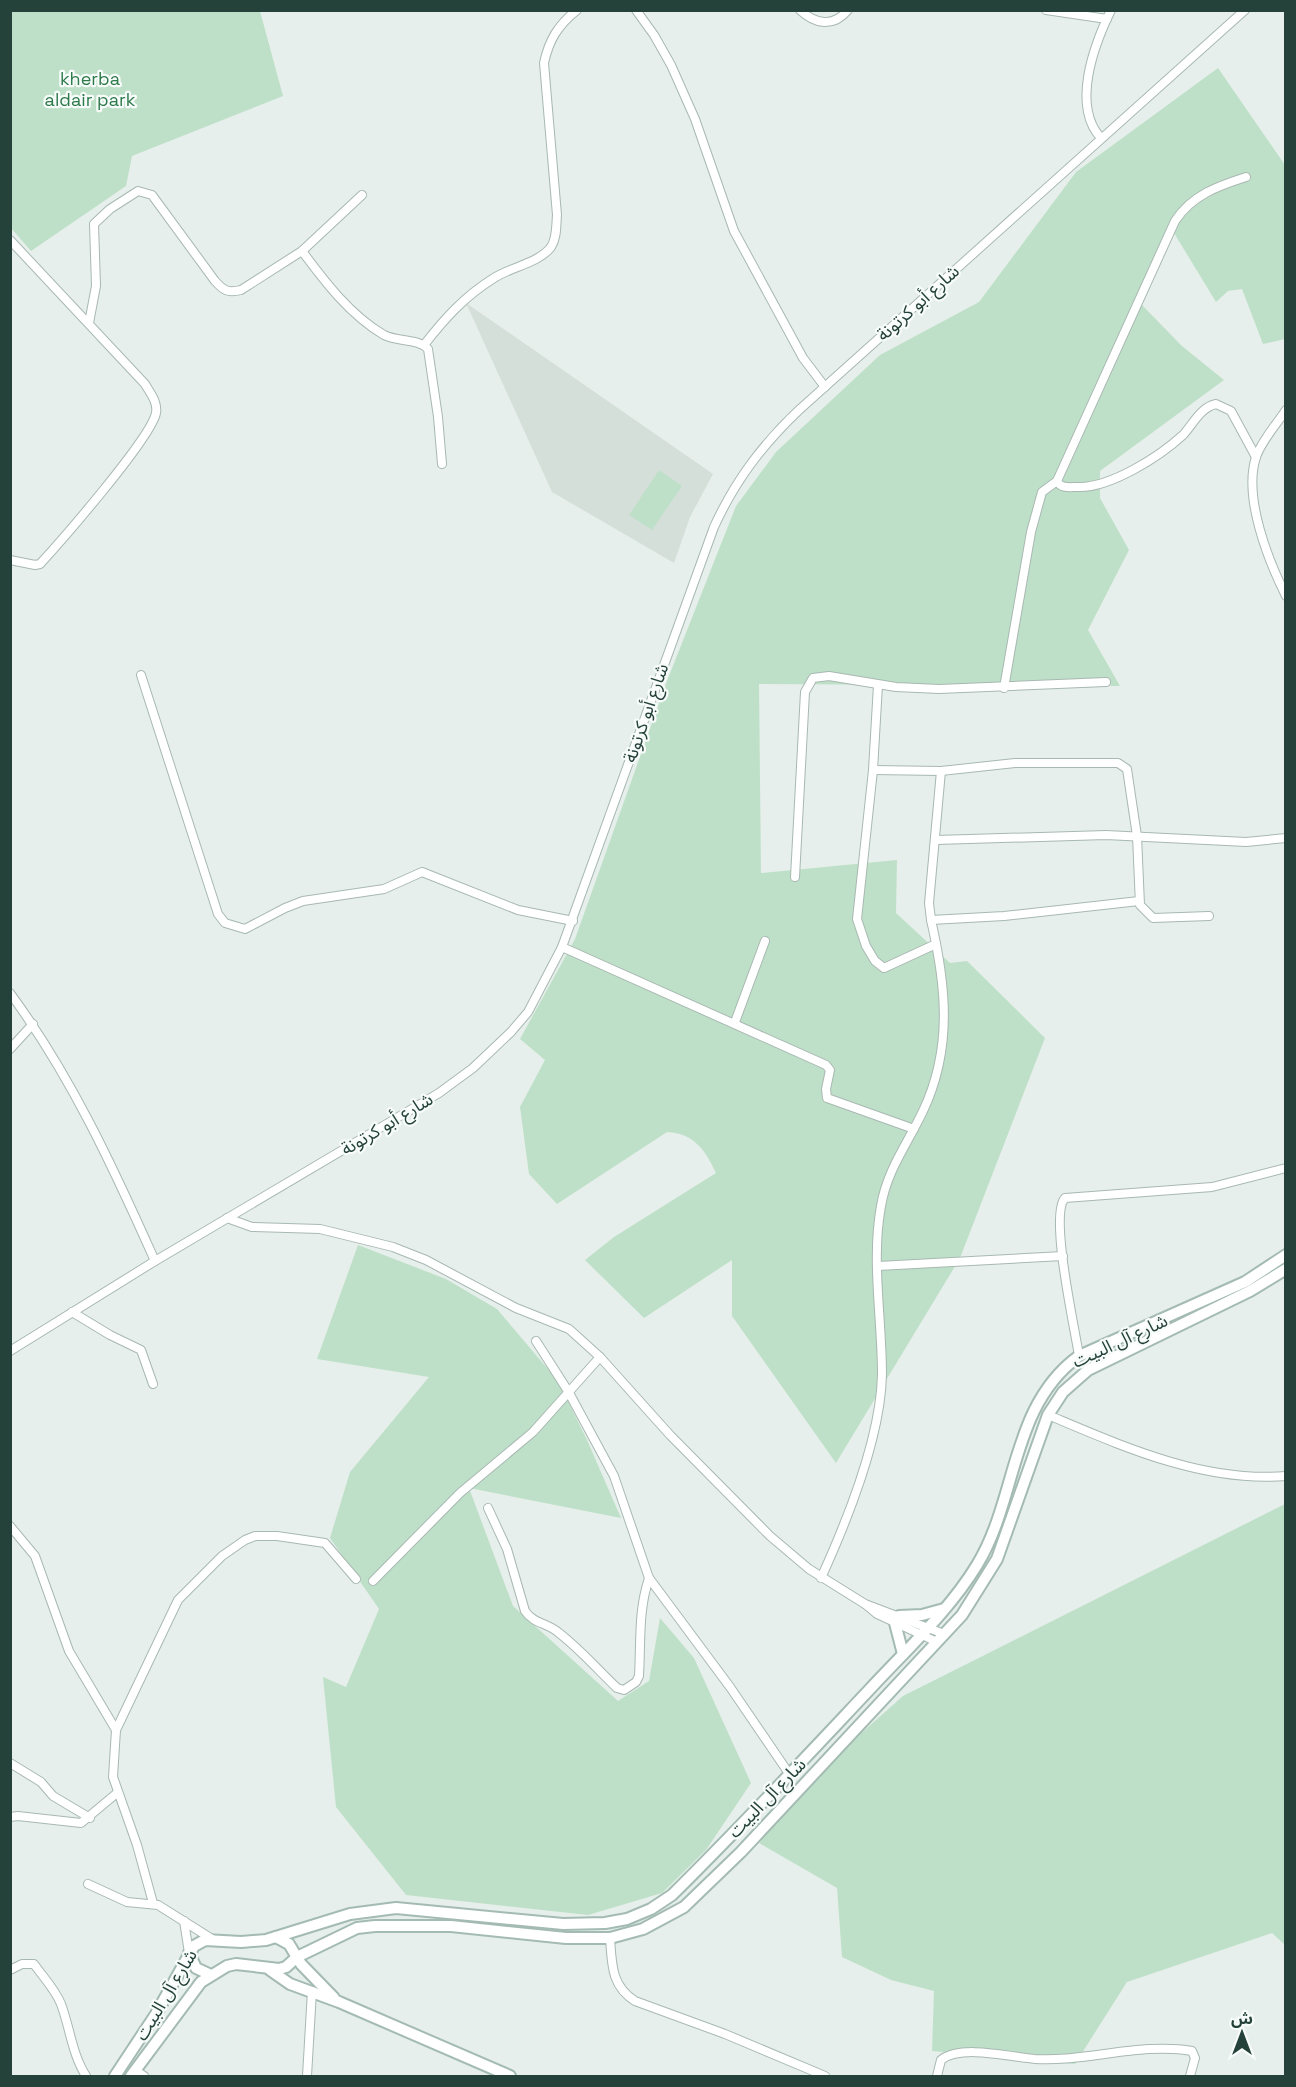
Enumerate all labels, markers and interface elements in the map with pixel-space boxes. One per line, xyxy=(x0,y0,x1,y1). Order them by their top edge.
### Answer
park label: kherba aldair park xyxy=(45,67,136,111)
street label: شارع أبو كرتونة xyxy=(872,259,966,348)
street label: شارع أبو كرتونة xyxy=(618,660,676,766)
street label: شارع أبو كرتونة xyxy=(337,1087,439,1163)
street label: شارع آل البيت xyxy=(1068,1308,1172,1375)
street label: شارع آل البيت xyxy=(723,1753,813,1845)
street label: شارع آل البيت xyxy=(129,1945,204,2046)
north arrow xyxy=(1212,2003,1272,2063)
text: ش xyxy=(1231,2008,1253,2029)

